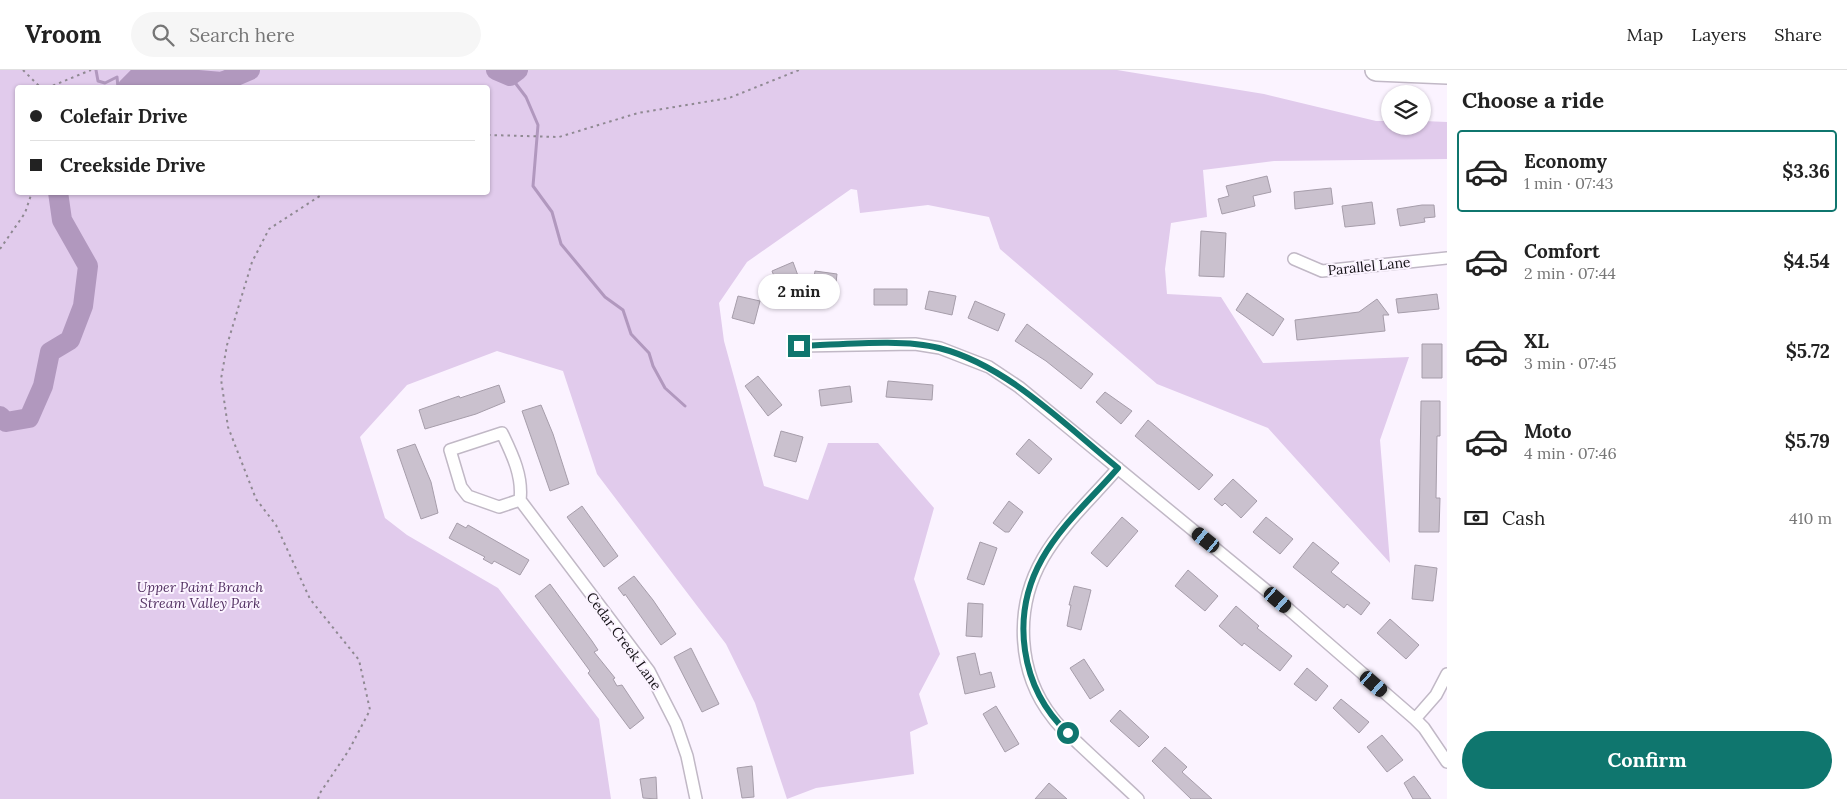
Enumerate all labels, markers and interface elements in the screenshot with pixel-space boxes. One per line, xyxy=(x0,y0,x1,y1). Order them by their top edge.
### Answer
search box xyxy=(131,12,481,57)
text: Vroom xyxy=(25,19,101,50)
icon: search xyxy=(149,21,177,49)
text: Search here xyxy=(189,23,295,47)
text: Map xyxy=(1627,23,1663,46)
text: Layers xyxy=(1691,23,1746,46)
text: Share xyxy=(1774,23,1822,46)
map controls xyxy=(1381,85,1431,135)
button: layers xyxy=(1381,85,1431,135)
text: Choose a ride xyxy=(1462,86,1604,114)
text: Colefair Drive xyxy=(60,104,187,128)
icon: car xyxy=(1464,149,1509,194)
text: Economy xyxy=(1524,149,1607,173)
text: Creekside Drive xyxy=(60,153,206,177)
text: $3.36 xyxy=(1782,159,1830,183)
text: 1 min · 07:43 xyxy=(1524,173,1614,193)
icon: car xyxy=(1464,239,1509,284)
text: Comfort xyxy=(1524,239,1600,263)
text: $4.54 xyxy=(1783,249,1830,273)
street label: Parallel Lane xyxy=(1327,253,1412,279)
text: 2 min · 07:44 xyxy=(1524,263,1616,283)
callout: 2 min xyxy=(758,274,840,308)
text: 2 min xyxy=(778,281,820,301)
icon: car xyxy=(1464,329,1509,374)
text: XL xyxy=(1524,329,1549,353)
route end xyxy=(788,335,810,357)
text: $5.72 xyxy=(1786,339,1830,363)
text: 3 min · 07:45 xyxy=(1524,353,1616,373)
icon: car xyxy=(1464,419,1509,464)
text: Moto xyxy=(1524,419,1571,443)
text: $5.79 xyxy=(1785,429,1830,453)
text: 4 min · 07:46 xyxy=(1524,443,1617,463)
icon: cash xyxy=(1462,504,1490,532)
text: Cash xyxy=(1502,506,1545,530)
text: 410 m xyxy=(1789,508,1832,528)
car xyxy=(1189,525,1222,555)
park label: Upper Paint Branch Stream Valley Park xyxy=(137,578,263,612)
car xyxy=(1261,584,1294,616)
street label: Cedar Creek Lane xyxy=(583,589,666,694)
car xyxy=(1357,668,1390,700)
route start xyxy=(1057,722,1079,744)
button: Confirm xyxy=(1462,731,1832,789)

